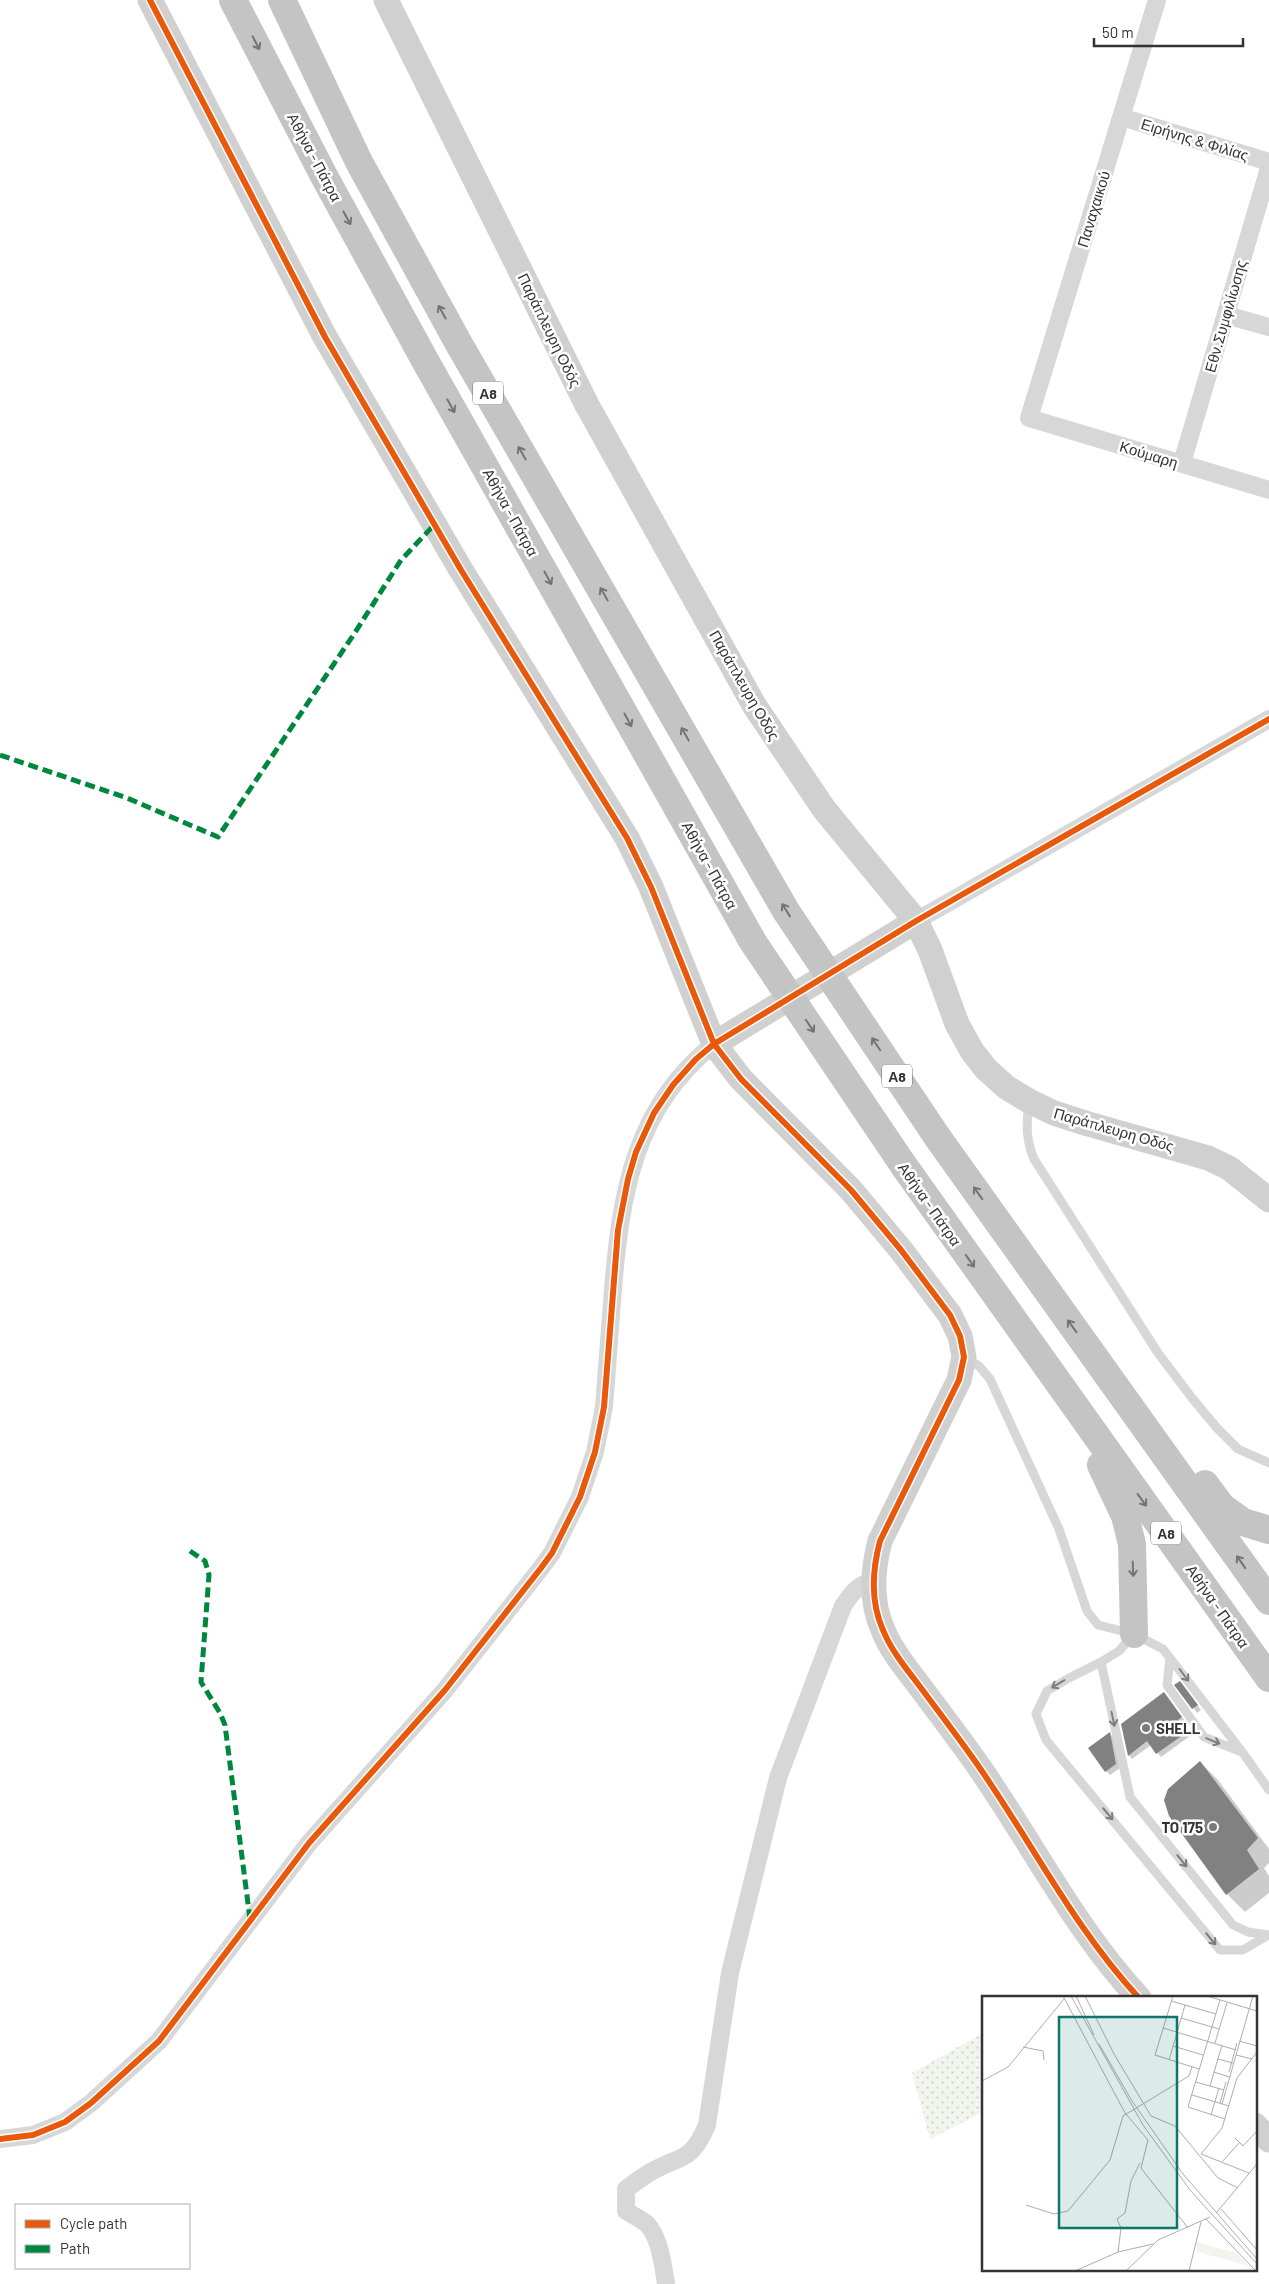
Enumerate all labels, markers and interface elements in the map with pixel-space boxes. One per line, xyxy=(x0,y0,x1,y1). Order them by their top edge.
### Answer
scale bar xyxy=(1094,15,1243,47)
text: 50 m xyxy=(1102,23,1134,41)
one-way arrow xyxy=(251,36,261,51)
street label: Αθήνα - Πάτρα xyxy=(284,110,346,205)
street label: Ειρήνης & Φιλίας xyxy=(1139,114,1251,164)
street label: Παναχαικού xyxy=(1073,169,1113,249)
one-way arrow xyxy=(343,211,353,225)
street label: Εθν.Συμφιλίωσης xyxy=(1200,258,1250,374)
street label: Παράπλευρη Οδός xyxy=(515,270,585,390)
one-way arrow xyxy=(436,305,446,319)
road number: Α8 xyxy=(473,382,503,404)
one-way arrow xyxy=(447,399,457,413)
street label: Κούμαρη xyxy=(1118,437,1180,471)
one-way arrow xyxy=(517,446,527,460)
street label: Αθήνα - Πάτρα xyxy=(480,465,543,559)
one-way arrow xyxy=(544,571,554,585)
one-way arrow xyxy=(598,587,608,601)
street label: Παράπλευρη Οδός xyxy=(706,627,784,743)
one-way arrow xyxy=(623,712,633,727)
one-way arrow xyxy=(679,728,689,742)
street label: Αθήνα - Πάτρα xyxy=(679,818,742,912)
one-way arrow xyxy=(780,903,790,917)
one-way arrow xyxy=(805,1018,815,1032)
one-way arrow xyxy=(871,1038,881,1052)
road number: Α8 xyxy=(882,1064,912,1088)
street label: Παράπλευρη Οδός xyxy=(1052,1103,1176,1155)
street label: Αθήνα - Πάτρα xyxy=(895,1159,965,1249)
one-way arrow xyxy=(972,1187,983,1200)
one-way arrow xyxy=(965,1254,975,1268)
one-way arrow xyxy=(1067,1319,1077,1333)
one-way arrow xyxy=(1137,1493,1148,1506)
road number: Α8 xyxy=(1151,1522,1181,1545)
one-way arrow xyxy=(1236,1555,1246,1569)
one-way arrow xyxy=(1128,1561,1137,1577)
street label: Αθήνα - Πάτρα xyxy=(1183,1561,1253,1651)
one-way arrow xyxy=(1178,1669,1189,1682)
one-way arrow xyxy=(1051,1680,1065,1690)
one-way arrow xyxy=(1109,1710,1118,1726)
place label: SHELL xyxy=(1156,1719,1201,1737)
marker: SHELL xyxy=(1140,1722,1152,1734)
one-way arrow xyxy=(1205,1736,1220,1746)
one-way arrow xyxy=(1102,1807,1113,1820)
place label: TO 175 xyxy=(1161,1818,1203,1836)
marker: TO 175 xyxy=(1207,1821,1219,1833)
one-way arrow xyxy=(1176,1854,1187,1867)
one-way arrow xyxy=(1206,1932,1217,1945)
inset map xyxy=(982,1996,1256,2272)
legend xyxy=(15,2204,190,2269)
text: Cycle path xyxy=(60,2214,127,2232)
text: Path xyxy=(60,2239,90,2257)

